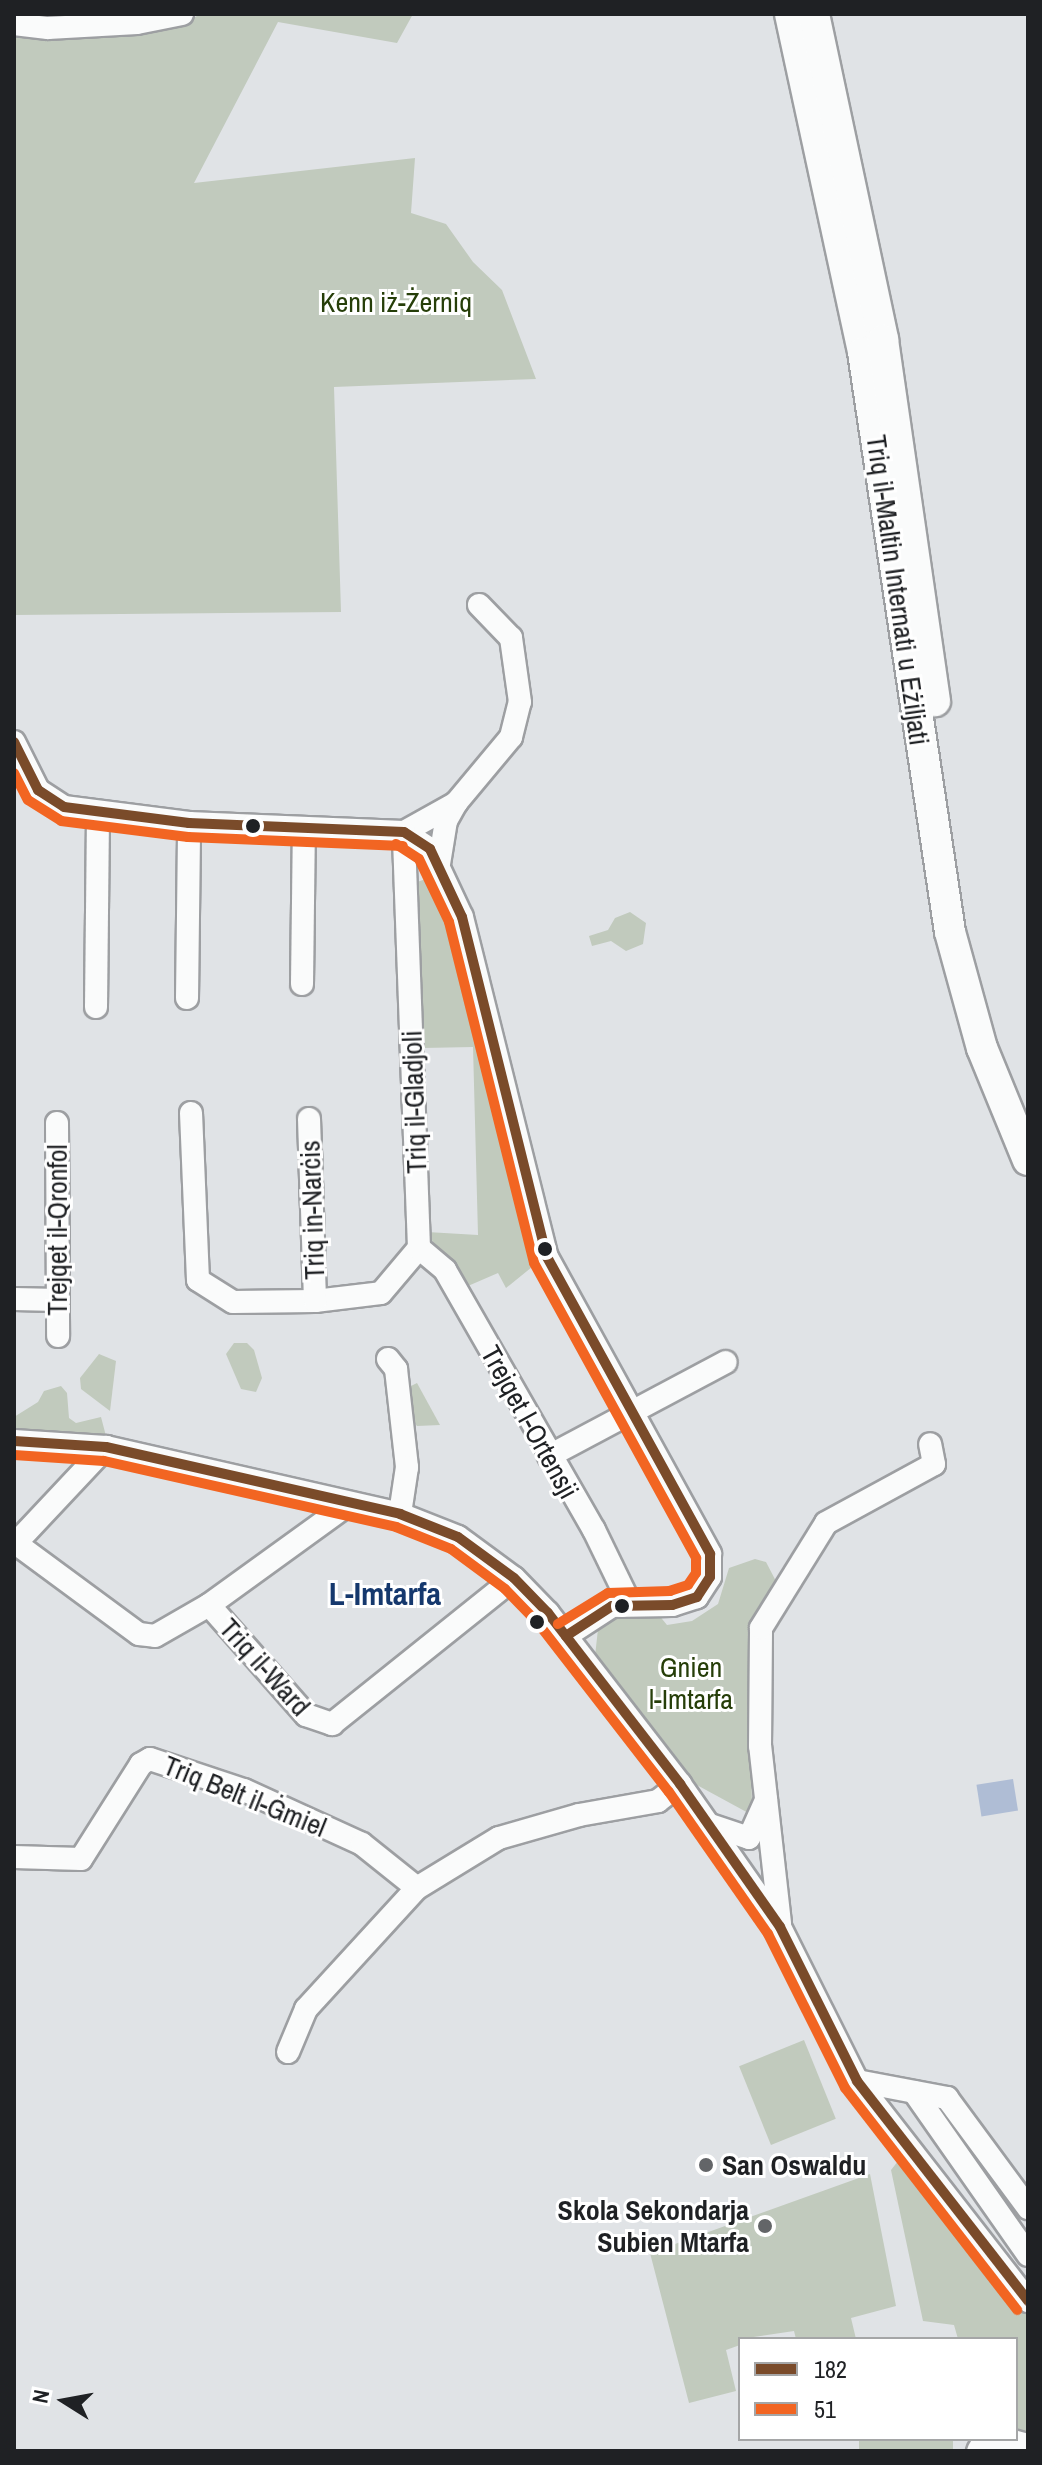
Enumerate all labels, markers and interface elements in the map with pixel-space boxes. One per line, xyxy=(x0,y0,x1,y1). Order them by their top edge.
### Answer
park label: Kenn iż-Żerniq xyxy=(320,285,472,319)
street label: Triq il-Maltin Internati u Eżiljati xyxy=(860,433,936,747)
unlabelled marker xyxy=(245,818,261,834)
street label: Triq il-Gladjoli xyxy=(395,1030,433,1174)
street label: Triq in-Narċis xyxy=(293,1140,331,1280)
street label: Trejqet il-Qronfol xyxy=(40,1144,74,1316)
unlabelled marker xyxy=(537,1241,553,1257)
street label: Trejqet l-Ortensji xyxy=(474,1339,586,1505)
district label: L-Imtarfa xyxy=(329,1575,441,1613)
unlabelled marker xyxy=(614,1598,630,1614)
street label: Triq il-Ward xyxy=(213,1611,317,1723)
unlabelled marker xyxy=(529,1614,545,1630)
park label: Gnien l-Imtarfa xyxy=(649,1650,733,1716)
street label: Triq Belt il-Ġmiel xyxy=(159,1748,331,1844)
place label: San Oswaldu xyxy=(722,2148,866,2182)
marker: San Oswaldu xyxy=(697,2156,715,2174)
place label: Skola Sekondarja Subien Mtarfa xyxy=(558,2193,749,2259)
marker: Skola Sekondarja Subien Mtarfa xyxy=(756,2217,774,2235)
legend xyxy=(738,2337,1018,2441)
text: 182 xyxy=(814,2353,847,2385)
north arrow xyxy=(24,2361,104,2441)
text: N xyxy=(24,2387,56,2406)
text: 51 xyxy=(814,2393,836,2425)

